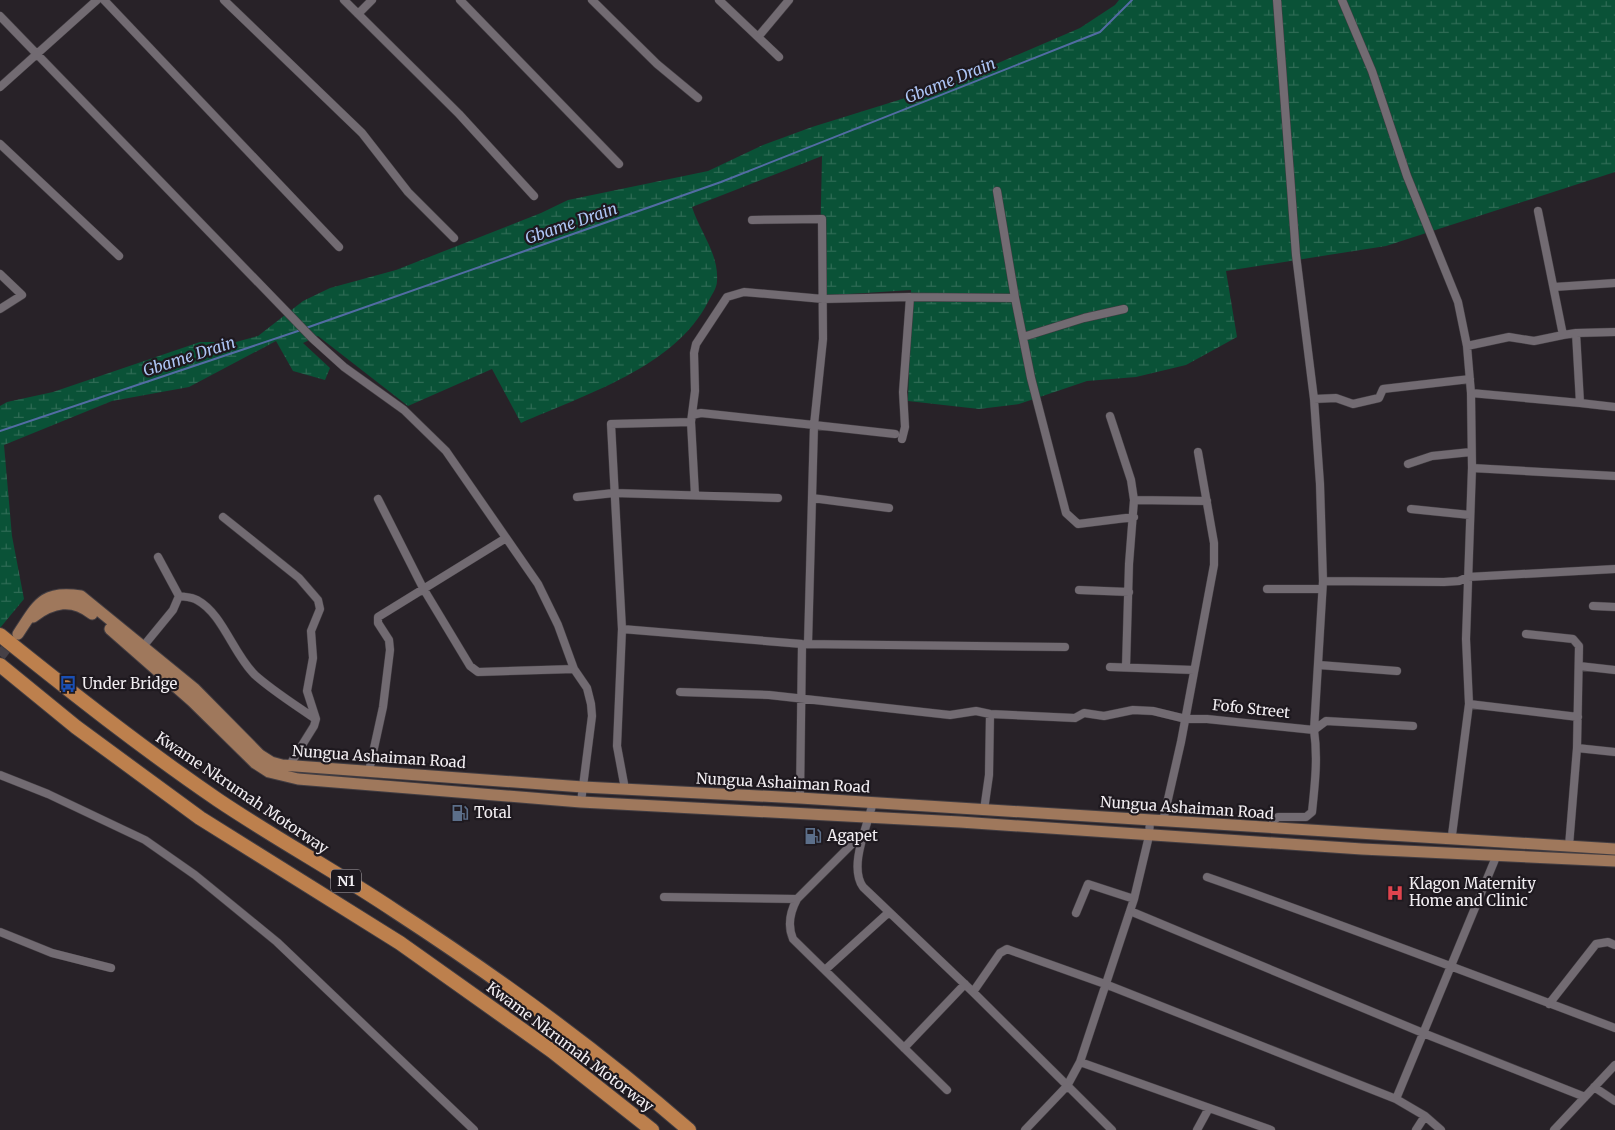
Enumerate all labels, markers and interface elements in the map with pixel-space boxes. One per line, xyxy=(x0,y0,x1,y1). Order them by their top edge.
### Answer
water label: Gbame Drain xyxy=(902,53,998,107)
water label: Gbame Drain xyxy=(522,198,620,248)
water label: Gbame Drain xyxy=(140,332,238,380)
bus stop icon: Under Bridge xyxy=(58,674,78,694)
place label: Under Bridge xyxy=(82,674,178,693)
street label: Fofo Street xyxy=(1211,695,1291,722)
street label: Kwame Nkrumah Motorway xyxy=(152,728,333,858)
street label: Nungua Ashaiman Road xyxy=(292,741,467,772)
street label: Nungua Ashaiman Road xyxy=(696,768,870,797)
street label: Nungua Ashaiman Road xyxy=(1100,792,1275,823)
fuel station icon: Total xyxy=(450,803,470,823)
place label: Total xyxy=(474,803,512,822)
fuel station icon: Agapet xyxy=(803,826,823,846)
place label: Agapet xyxy=(826,826,878,845)
road number: N1 xyxy=(331,869,361,892)
place label: Klagon Maternity Home and Clinic xyxy=(1409,874,1536,910)
hospital icon: Klagon Maternity Home and Clinic xyxy=(1385,883,1405,903)
street label: Kwame Nkrumah Motorway xyxy=(483,977,658,1116)

